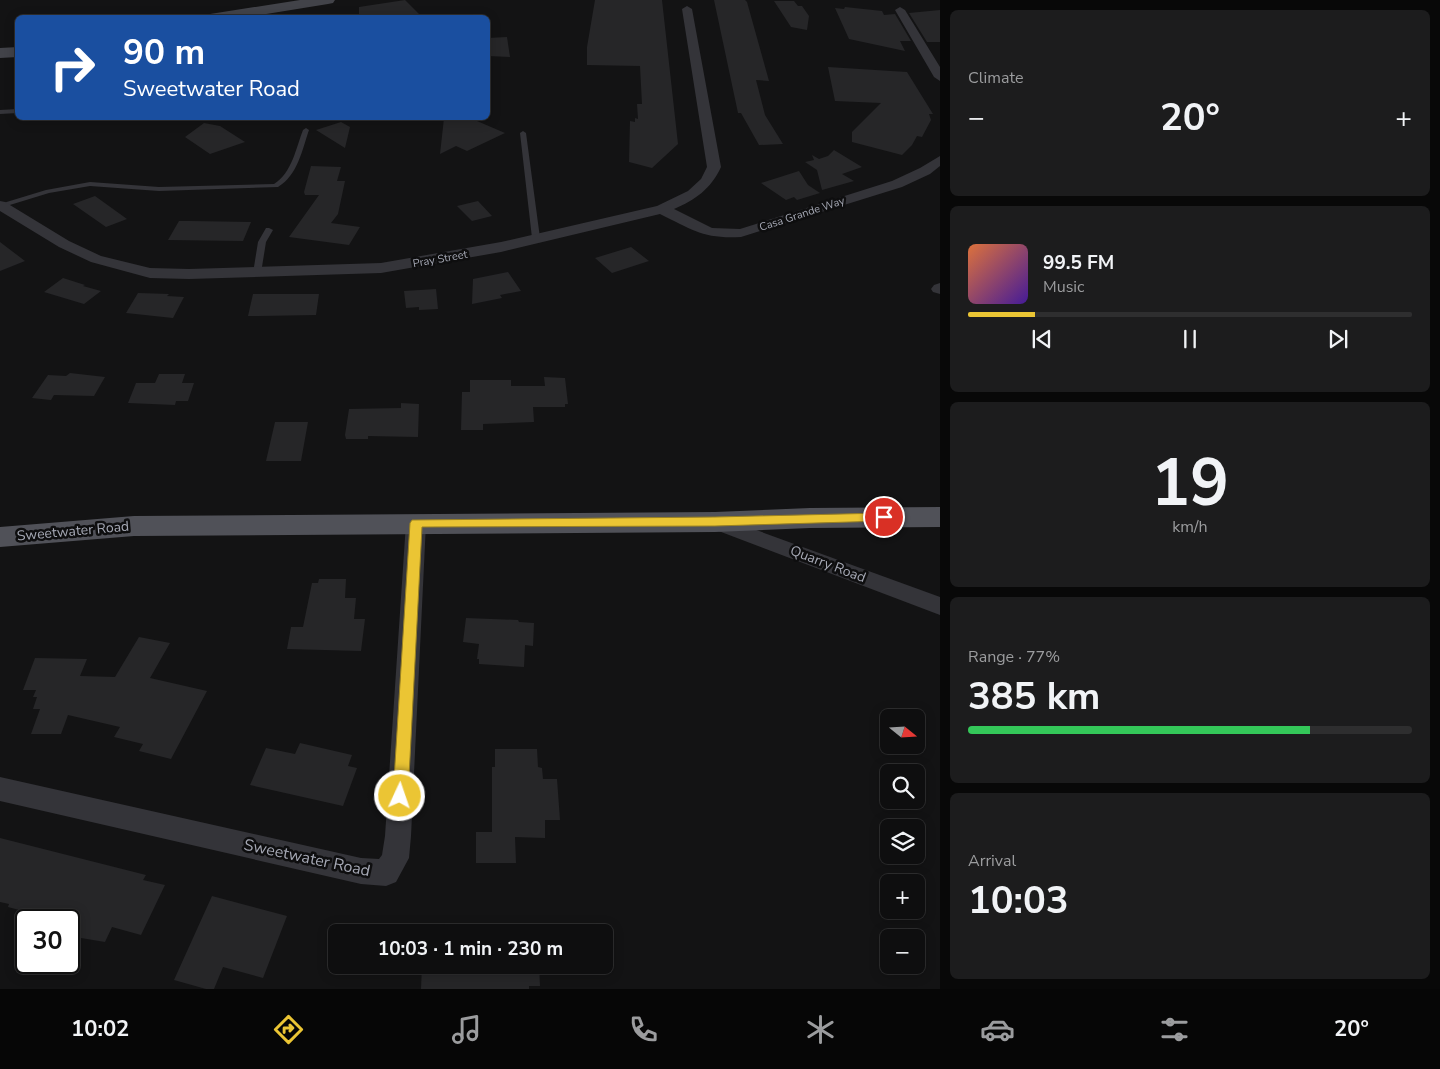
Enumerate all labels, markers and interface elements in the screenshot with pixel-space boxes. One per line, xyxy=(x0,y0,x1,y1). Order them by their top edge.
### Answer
text: 90 m xyxy=(123,29,205,76)
icon: right xyxy=(40,35,105,100)
text: Climate xyxy=(968,67,1023,89)
text: Sweetwater Road xyxy=(123,74,300,104)
text: 20° xyxy=(1160,92,1220,143)
text: − xyxy=(968,99,985,137)
text: + xyxy=(1395,99,1412,137)
street label: Casa Grande Way xyxy=(757,193,847,235)
street label: Pray Street xyxy=(412,247,469,271)
text: 99.5 FM xyxy=(1043,250,1114,276)
text: Music xyxy=(1043,276,1084,298)
icon: previous xyxy=(1028,325,1056,353)
icon: pause xyxy=(1176,325,1204,353)
icon: next xyxy=(1324,325,1352,353)
text: 19 xyxy=(1151,439,1229,528)
pin xyxy=(863,496,905,538)
icon: arrive xyxy=(870,503,898,531)
text: km/h xyxy=(1172,516,1208,538)
street label: Sweetwater Road xyxy=(16,517,130,545)
street label: Quarry Road xyxy=(787,541,869,587)
text: Range · 77% xyxy=(968,646,1060,668)
text: 385 km xyxy=(968,671,1100,722)
north arrow xyxy=(880,709,925,754)
map controls xyxy=(880,709,925,974)
button: search xyxy=(880,764,925,809)
position arrow xyxy=(373,769,425,821)
button: layers xyxy=(880,819,925,864)
street label: Sweetwater Road xyxy=(242,834,372,882)
text: Arrival xyxy=(968,850,1016,872)
button: + xyxy=(880,874,925,919)
text: 10:03 xyxy=(968,875,1069,926)
speed limit sign: 30 xyxy=(15,909,80,974)
button: − xyxy=(880,929,925,974)
text: 10:03 · 1 min · 230 m xyxy=(378,936,563,962)
icon: directions xyxy=(271,1012,306,1047)
icon: music xyxy=(449,1012,484,1047)
icon: phone xyxy=(626,1012,661,1047)
icon: climate xyxy=(803,1012,838,1047)
icon: car xyxy=(980,1012,1015,1047)
icon: filters xyxy=(1157,1012,1192,1047)
text: 10:02 xyxy=(71,1014,129,1044)
text: 20° xyxy=(1334,1014,1369,1044)

